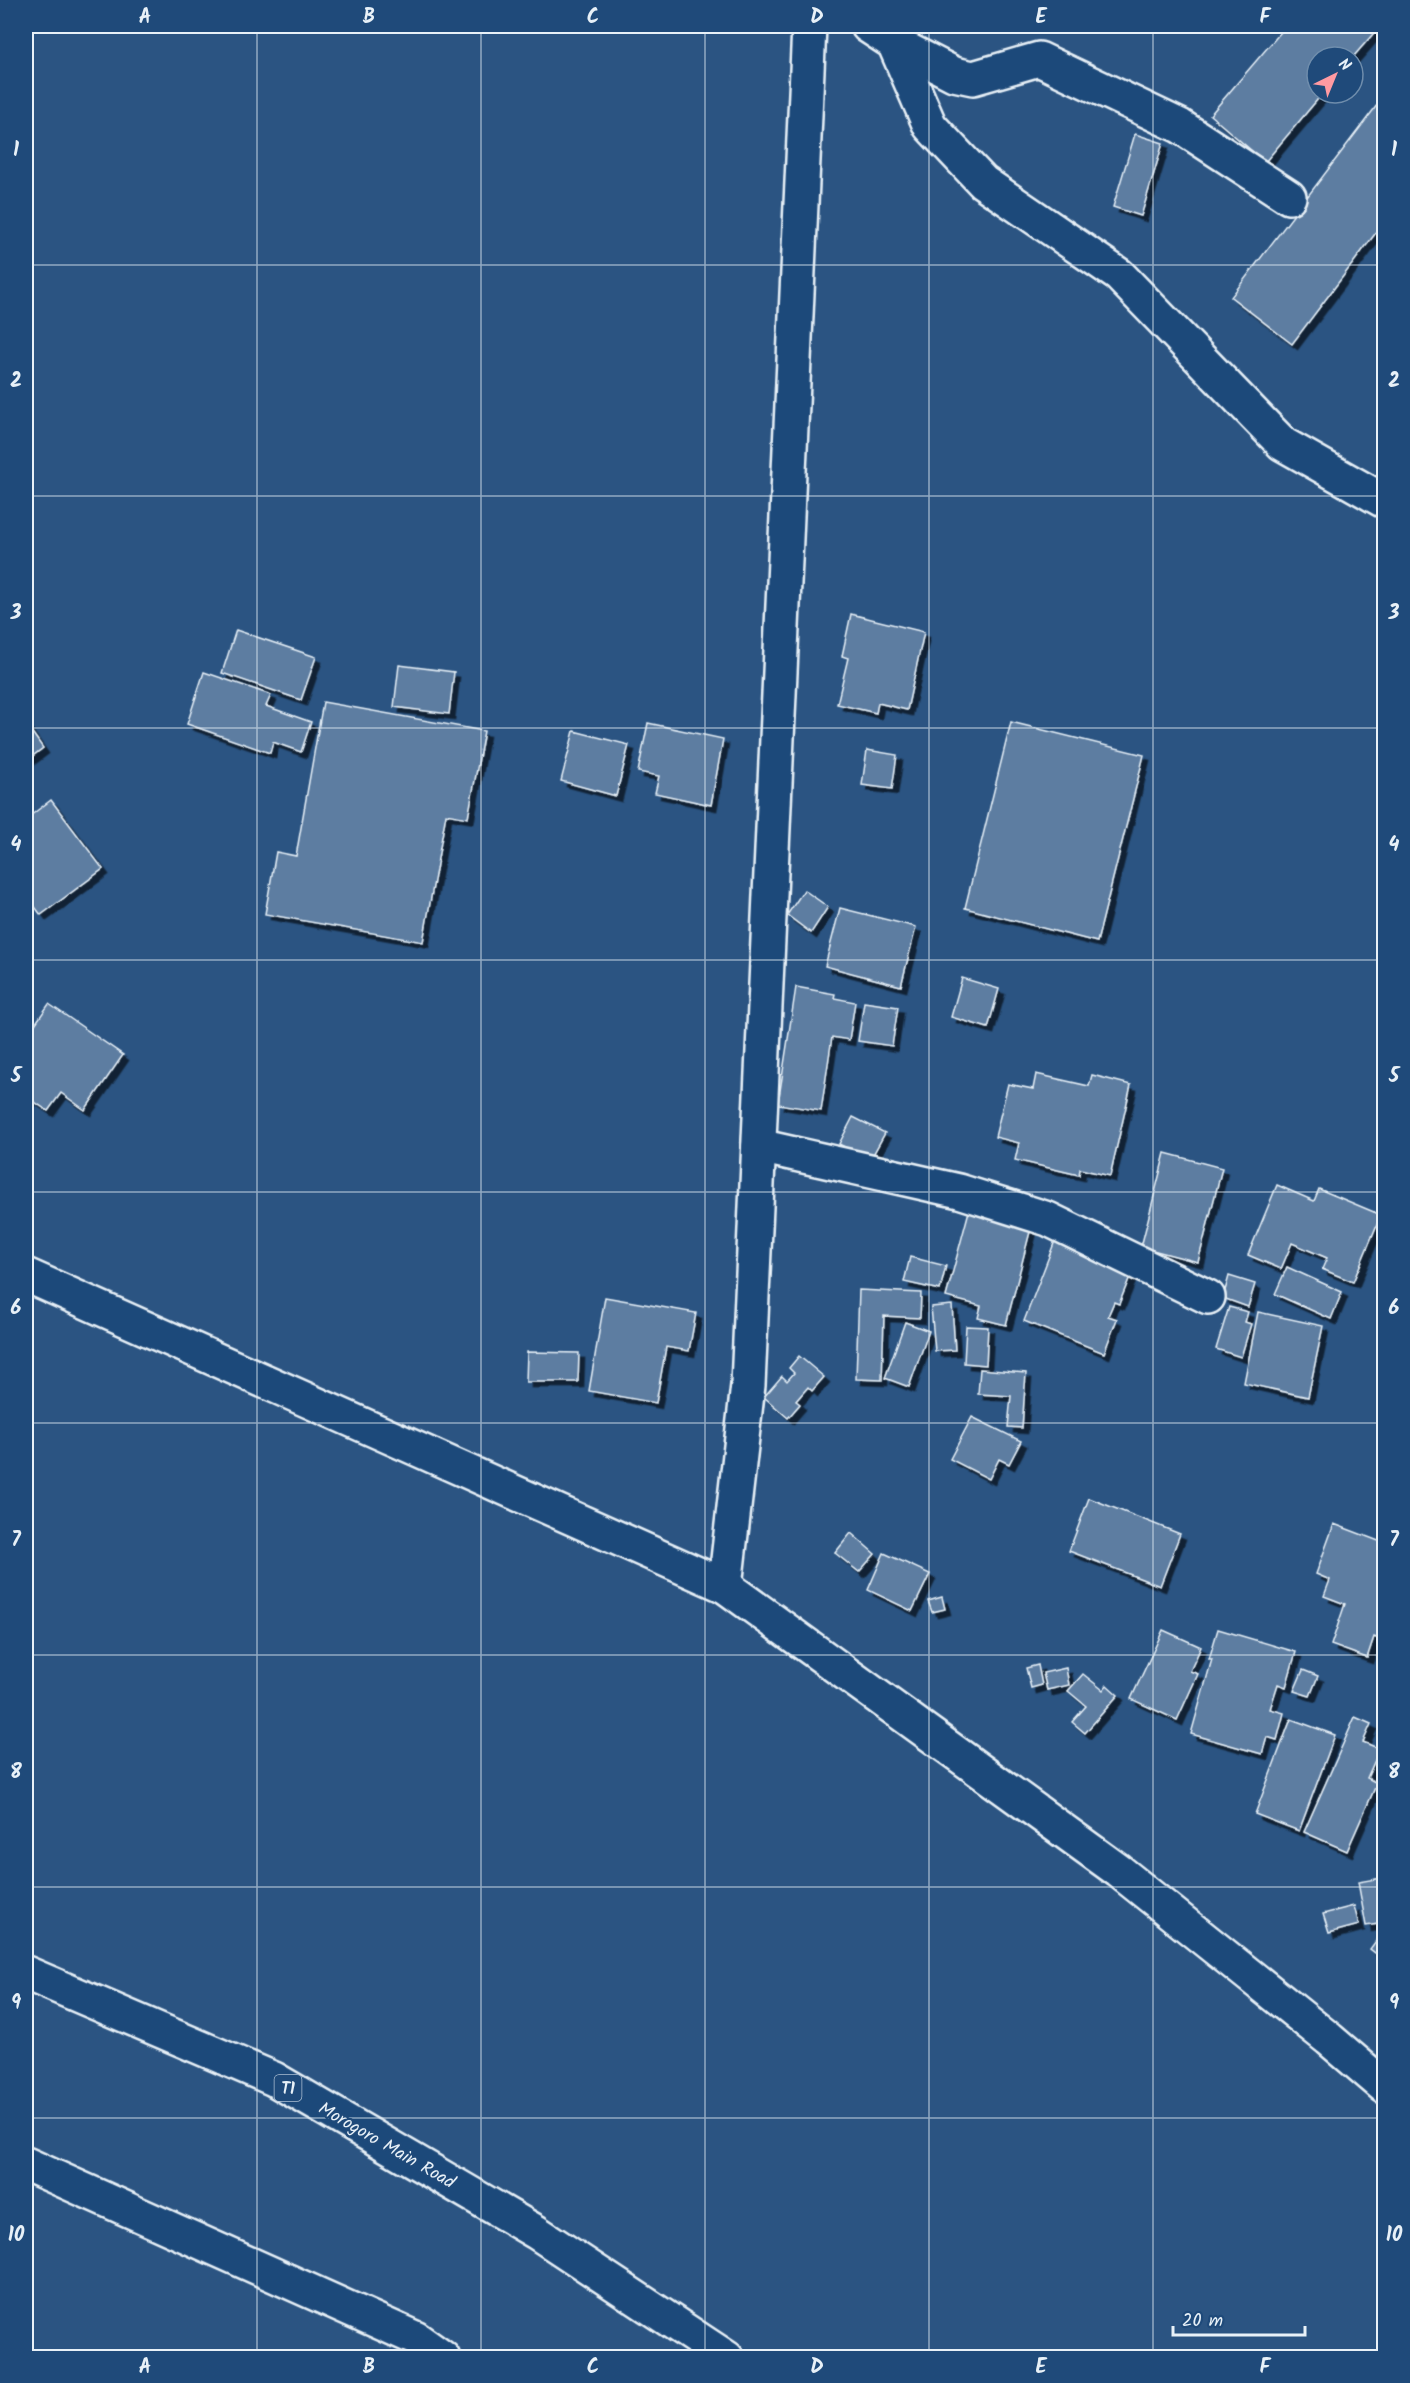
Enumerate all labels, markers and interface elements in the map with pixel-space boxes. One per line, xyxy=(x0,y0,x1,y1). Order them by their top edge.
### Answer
text: A xyxy=(139,2,151,34)
text: B xyxy=(363,2,375,34)
text: C xyxy=(587,2,599,34)
text: D xyxy=(810,2,824,34)
text: E xyxy=(1035,2,1047,34)
text: F xyxy=(1260,2,1272,34)
north arrow xyxy=(1305,45,1365,105)
text: N xyxy=(1332,53,1356,78)
text: 1 xyxy=(13,135,19,167)
text: 1 xyxy=(1391,135,1397,167)
text: 2 xyxy=(10,366,22,398)
text: 2 xyxy=(1388,366,1400,398)
text: 3 xyxy=(10,598,22,630)
text: 3 xyxy=(1388,598,1400,630)
text: 4 xyxy=(11,830,22,862)
text: 4 xyxy=(1389,830,1400,862)
text: 5 xyxy=(10,1061,23,1093)
text: 5 xyxy=(1388,1061,1401,1093)
text: 6 xyxy=(11,1293,22,1325)
text: 6 xyxy=(1389,1293,1400,1325)
text: 7 xyxy=(11,1525,21,1557)
text: 7 xyxy=(1389,1525,1399,1557)
text: 8 xyxy=(10,1757,22,1789)
text: 8 xyxy=(1388,1757,1400,1789)
text: 9 xyxy=(11,1988,21,2020)
text: 9 xyxy=(1389,1988,1399,2020)
road number: T1 xyxy=(274,2075,302,2101)
street label: Morogoro Main Road xyxy=(312,2095,461,2198)
text: 10 xyxy=(8,2220,25,2252)
text: 10 xyxy=(1386,2220,1403,2252)
scale bar xyxy=(1173,2299,1305,2337)
text: 20 m xyxy=(1182,2307,1223,2336)
text: A xyxy=(139,2352,151,2383)
text: B xyxy=(363,2352,375,2383)
text: C xyxy=(587,2352,599,2383)
text: D xyxy=(810,2352,824,2383)
text: E xyxy=(1035,2352,1047,2383)
text: F xyxy=(1260,2352,1272,2383)

